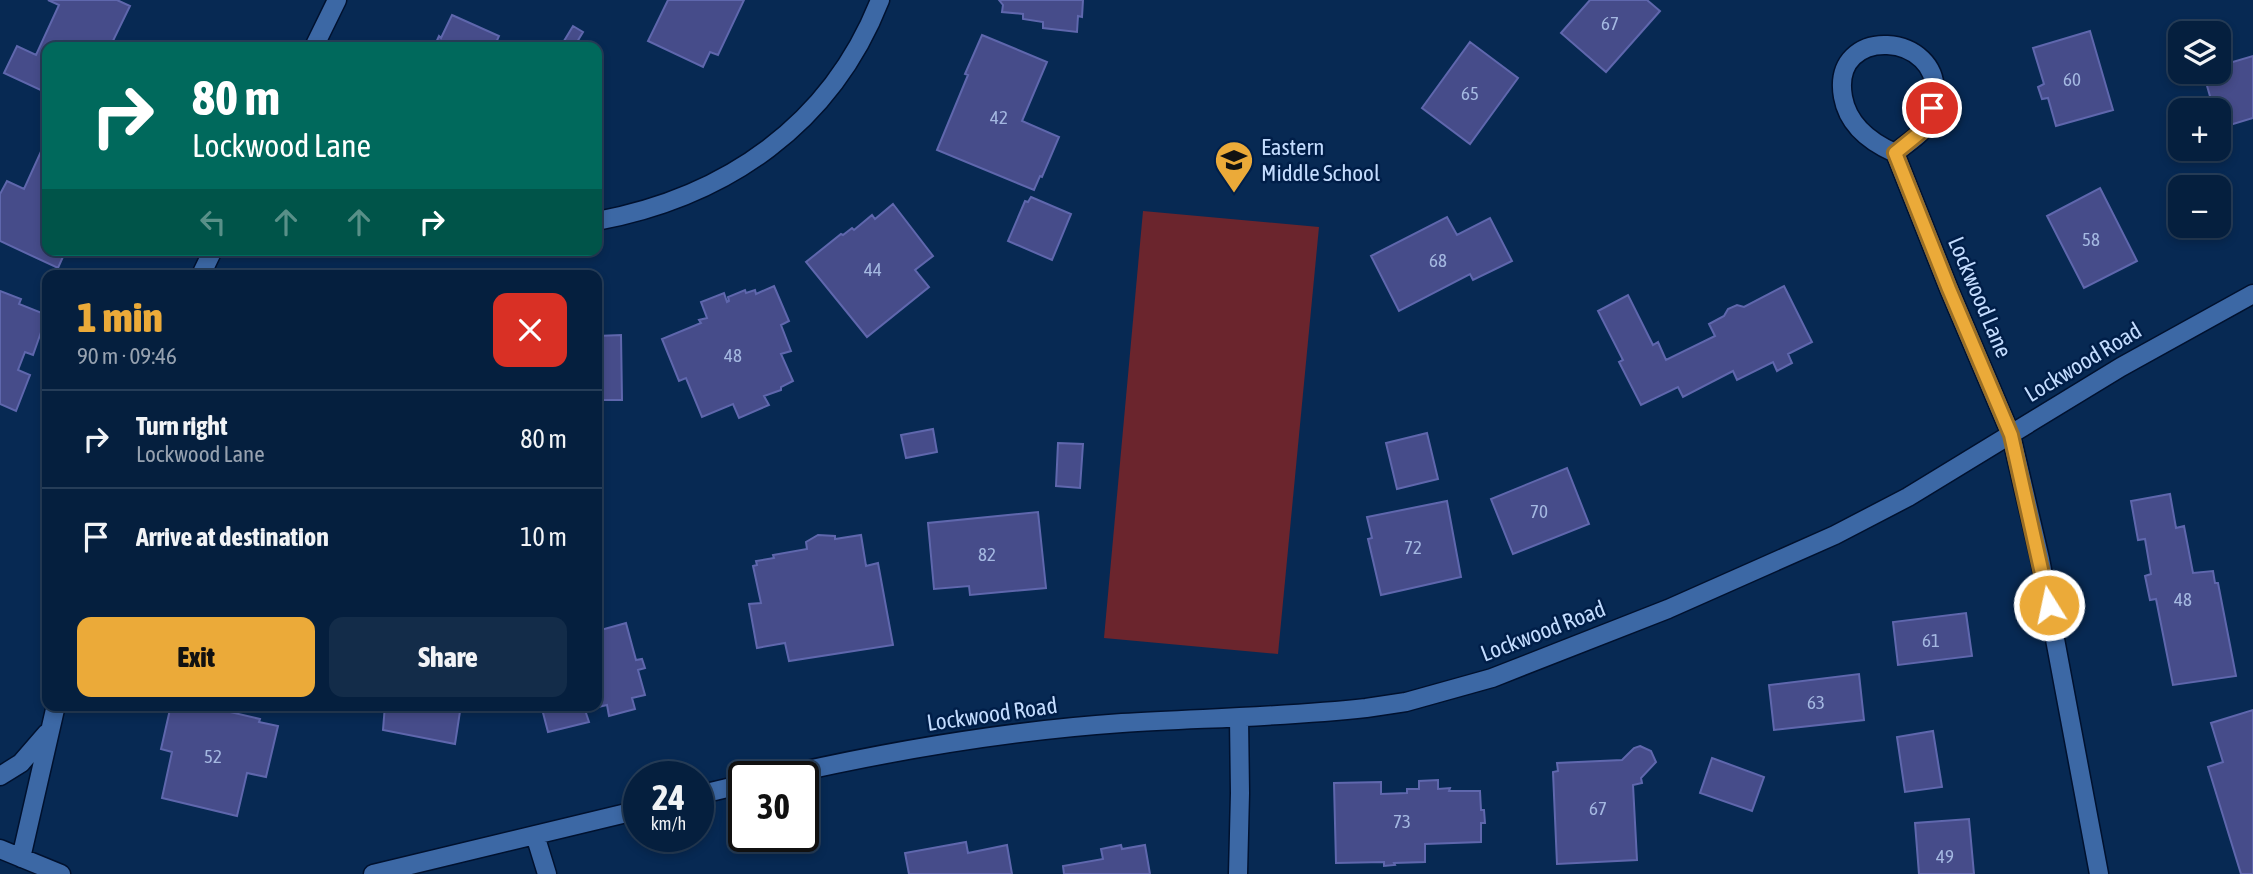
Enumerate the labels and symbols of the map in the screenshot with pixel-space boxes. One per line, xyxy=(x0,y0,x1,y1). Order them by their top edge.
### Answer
house number: 67 xyxy=(1601,12,1619,34)
house number: 60 xyxy=(2063,68,2081,90)
pin xyxy=(1902,78,1962,138)
house number: 65 xyxy=(1461,82,1479,104)
house number: 42 xyxy=(990,106,1008,128)
place label: Eastern Middle School xyxy=(1261,134,1380,186)
school or university icon: Eastern Middle School xyxy=(1213,139,1255,194)
house number: 58 xyxy=(2082,228,2100,250)
street label: Lockwood Lane xyxy=(1943,233,2017,361)
house number: 68 xyxy=(1429,249,1447,271)
house number: 44 xyxy=(864,258,882,280)
street label: Lockwood Road xyxy=(2020,317,2146,407)
house number: 48 xyxy=(724,344,742,366)
house number: 70 xyxy=(1530,500,1548,522)
house number: 72 xyxy=(1404,536,1422,558)
house number: 82 xyxy=(978,543,996,565)
position arrow xyxy=(2012,568,2086,642)
house number: 48 xyxy=(2174,588,2192,610)
street label: Lockwood Road xyxy=(1477,595,1609,667)
house number: 61 xyxy=(1922,629,1940,651)
house number: 63 xyxy=(1807,691,1825,713)
street label: Lockwood Road xyxy=(925,692,1059,736)
house number: 52 xyxy=(204,745,222,767)
speed limit sign: 30 xyxy=(728,761,819,852)
house number: 67 xyxy=(1589,797,1607,819)
house number: 73 xyxy=(1393,810,1411,832)
house number: 49 xyxy=(1936,845,1954,867)

